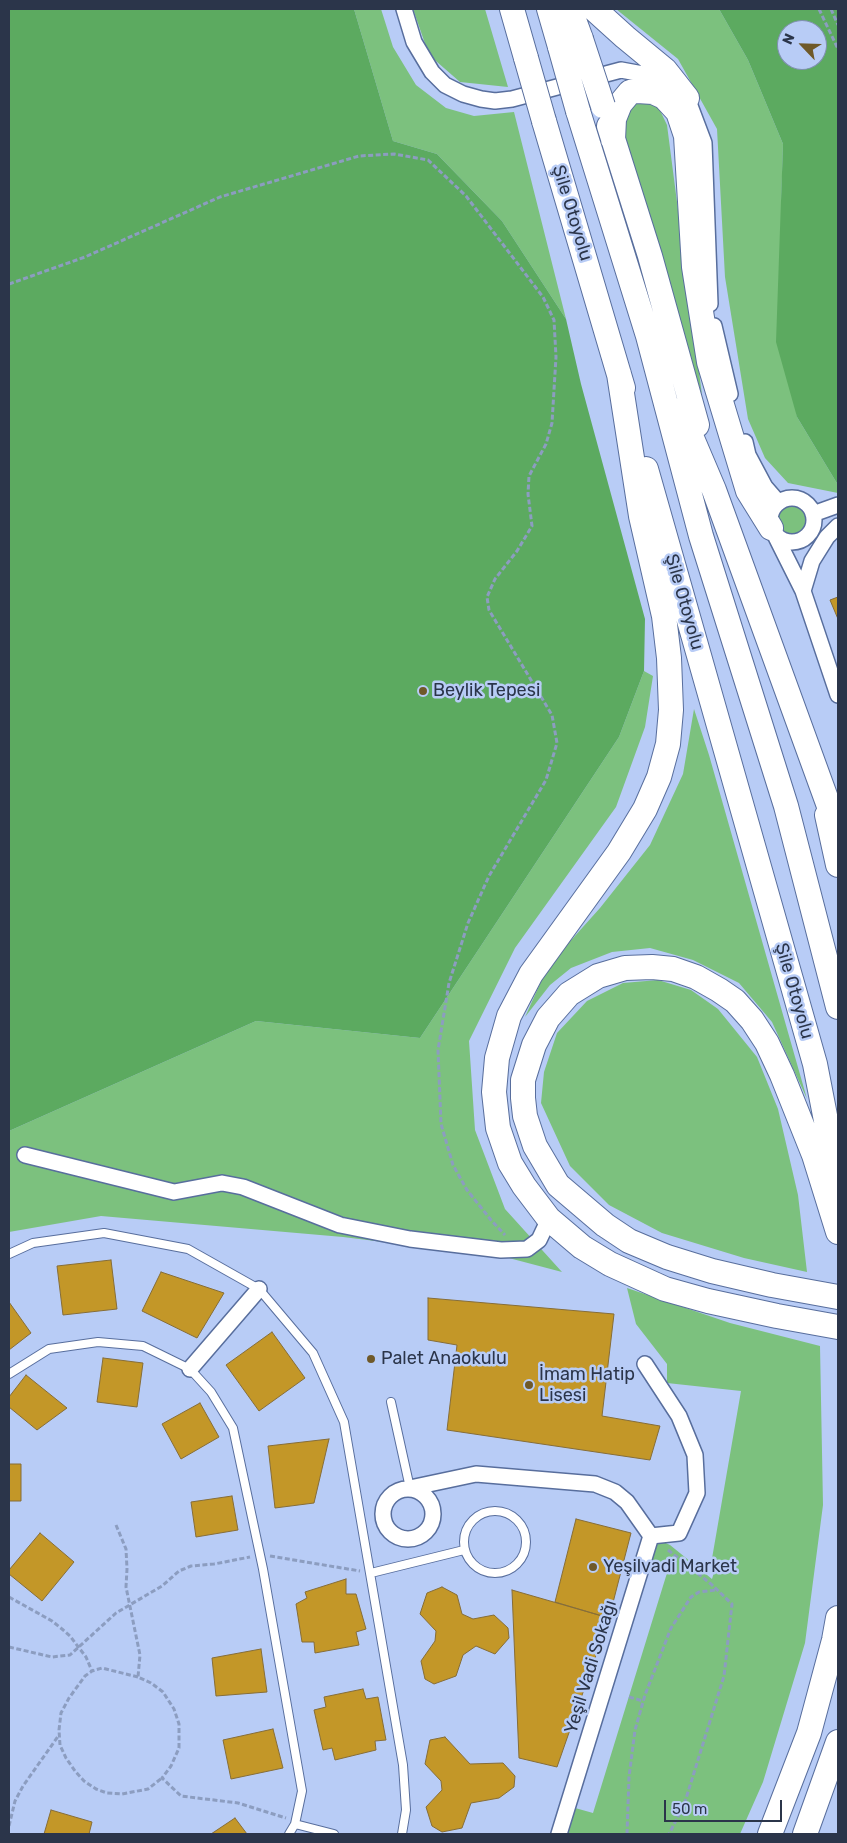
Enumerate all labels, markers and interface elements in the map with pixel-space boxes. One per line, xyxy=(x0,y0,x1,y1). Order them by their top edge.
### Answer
north arrow xyxy=(777,20,827,70)
text: N xyxy=(779,31,799,47)
street label: Şile Otoyolu xyxy=(547,163,597,263)
street label: Şile Otoyolu xyxy=(660,552,708,652)
place label: Beylik Tepesi xyxy=(433,680,540,702)
marker: Beylik Tepesi xyxy=(417,685,429,697)
street label: Şile Otoyolu xyxy=(770,941,818,1041)
place label: Palet Anaokulu xyxy=(381,1348,507,1370)
marker: Palet Anaokulu xyxy=(365,1353,377,1365)
place label: İmam Hatip Lisesi xyxy=(539,1364,635,1406)
marker: İmam Hatip Lisesi xyxy=(523,1379,535,1391)
place label: Yeşilvadi Market xyxy=(603,1556,737,1578)
marker: Yeşilvadi Market xyxy=(587,1561,599,1573)
street label: Yeşil Vadi Sokağı xyxy=(560,1598,622,1736)
scale bar xyxy=(667,1790,784,1822)
text: 50 m xyxy=(672,1800,707,1818)

